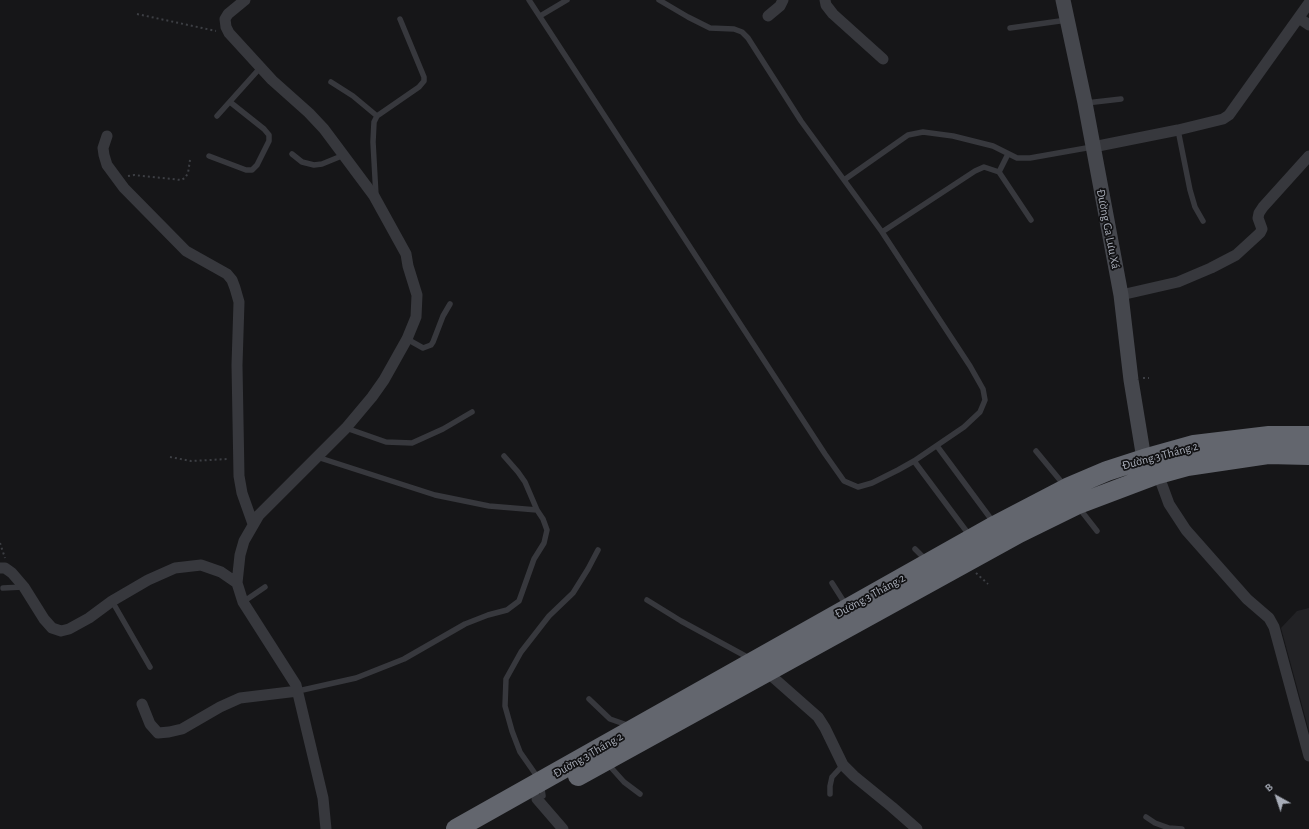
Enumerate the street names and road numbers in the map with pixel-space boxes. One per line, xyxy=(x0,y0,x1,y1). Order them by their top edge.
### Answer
street label: Đường Ga Lưu Xá xyxy=(1093,188,1123,270)
street label: Đường 3 Tháng 2 xyxy=(1120,439,1200,473)
street label: Đường 3 Tháng 2 xyxy=(832,571,908,621)
street label: Đường 3 Tháng 2 xyxy=(551,729,625,781)

